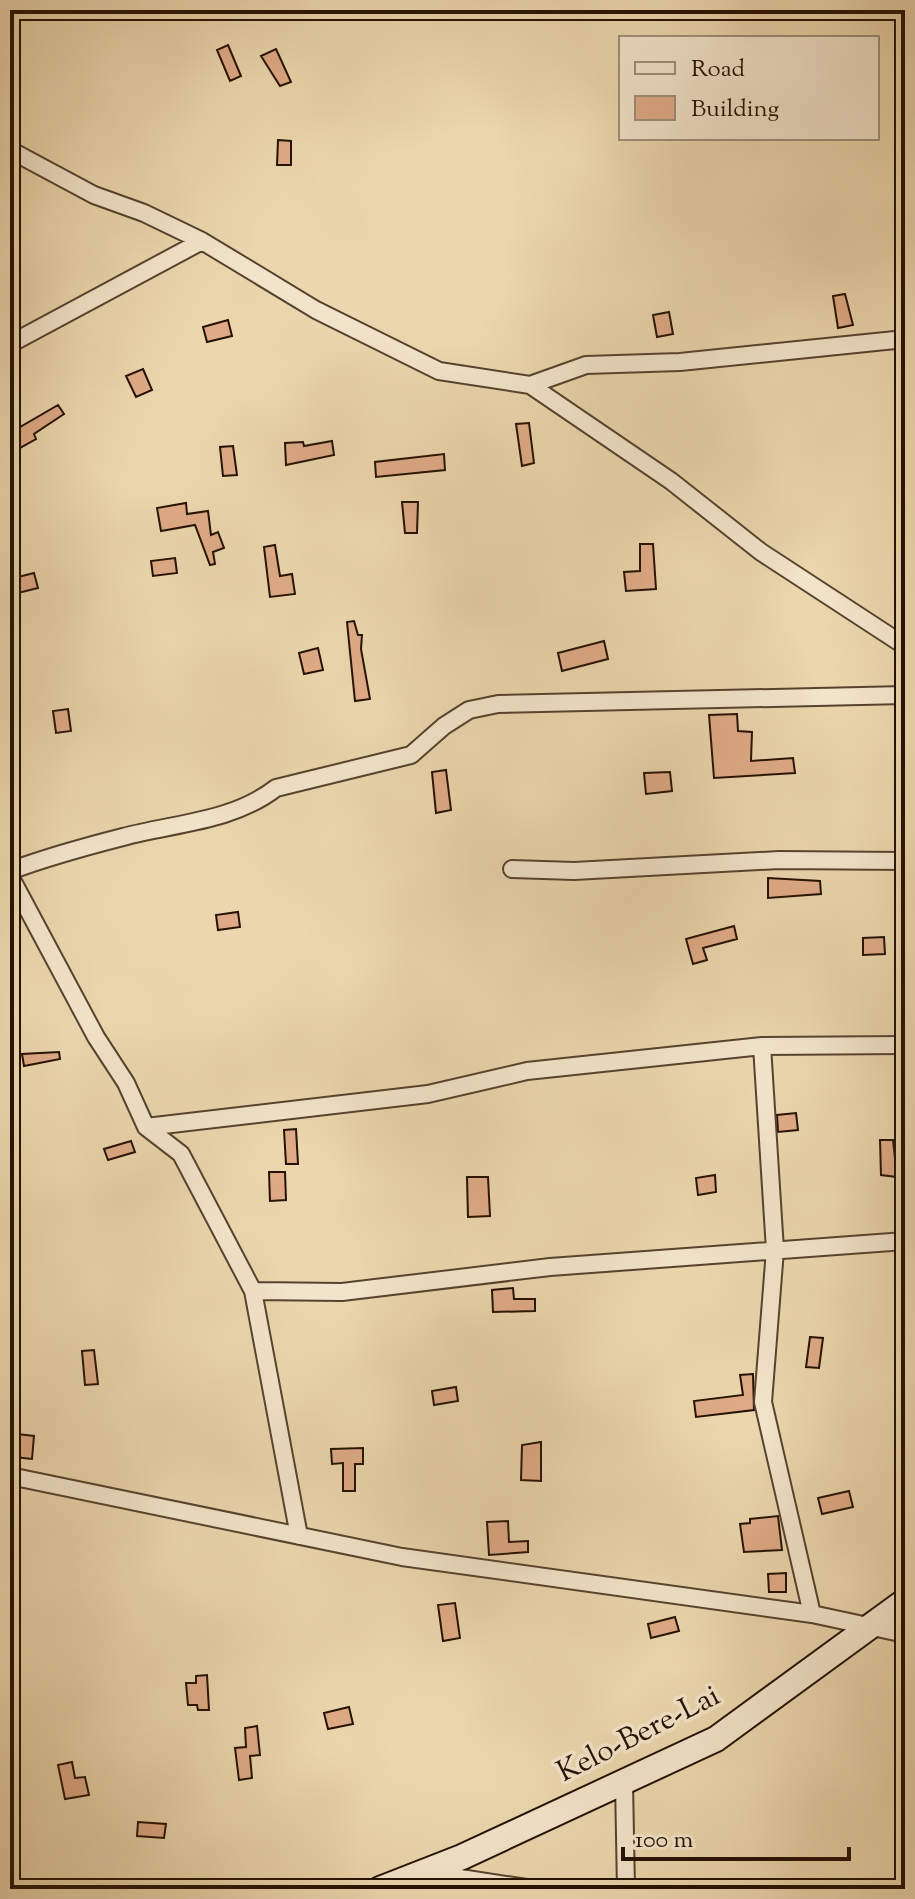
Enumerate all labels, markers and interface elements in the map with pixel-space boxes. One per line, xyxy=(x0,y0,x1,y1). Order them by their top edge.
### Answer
legend xyxy=(619,36,879,140)
text: Road xyxy=(691,53,745,87)
text: Building xyxy=(691,93,780,127)
street label: Kelo-Bere-Lai xyxy=(550,1676,728,1794)
scale bar xyxy=(623,1811,849,1861)
text: 100 m xyxy=(635,1824,693,1858)

